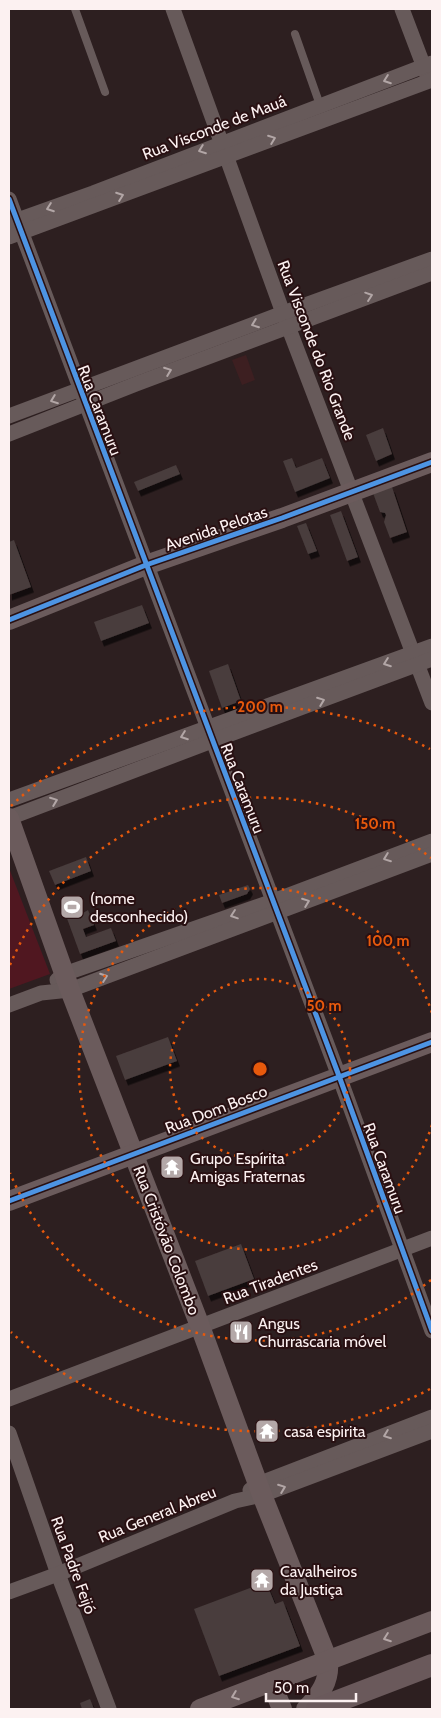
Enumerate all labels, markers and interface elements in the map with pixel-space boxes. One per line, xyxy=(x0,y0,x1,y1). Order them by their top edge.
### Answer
one-way arrow xyxy=(383,74,391,84)
street label: Rua Visconde de Mauá xyxy=(140,91,289,164)
one-way arrow xyxy=(268,135,276,145)
one-way arrow xyxy=(198,144,207,154)
one-way arrow xyxy=(115,192,124,202)
one-way arrow xyxy=(46,202,55,212)
street label: Rua Visconde do Rio Grande xyxy=(273,258,360,443)
one-way arrow xyxy=(365,292,373,302)
one-way arrow xyxy=(251,318,260,328)
street label: Rua Caramuru xyxy=(74,362,125,458)
one-way arrow xyxy=(163,367,172,378)
one-way arrow xyxy=(50,393,59,404)
street label: Avenida Pelotas xyxy=(163,502,270,555)
one-way arrow xyxy=(383,657,391,667)
one-way arrow xyxy=(316,696,325,707)
text: 200 m xyxy=(237,698,283,716)
one-way arrow xyxy=(181,730,189,740)
street label: Rua Caramuru xyxy=(217,740,268,836)
one-way arrow xyxy=(50,797,58,807)
text: 150 m xyxy=(355,815,395,833)
one-way arrow xyxy=(383,852,391,862)
place label: (nome desconhecido) xyxy=(90,889,188,926)
sports icon: (nome desconhecido) xyxy=(59,894,85,920)
one-way arrow xyxy=(301,898,310,909)
one-way arrow xyxy=(230,909,239,919)
text: 100 m xyxy=(366,932,410,950)
one-way arrow xyxy=(100,973,108,983)
text: 50 m xyxy=(306,997,342,1015)
centre of rings xyxy=(251,1060,269,1078)
street label: Rua Dom Bosco xyxy=(162,1081,270,1138)
street label: Rua Caramuru xyxy=(359,1120,410,1216)
place label: Grupo Espírita Amigas Fraternas xyxy=(190,1149,305,1186)
temple icon: Grupo Espírita Amigas Fraternas xyxy=(159,1154,185,1180)
street label: Rua Cristóvão Colombo xyxy=(129,1163,204,1318)
street label: Rua Tiradentes xyxy=(220,1255,320,1308)
place label: Angus Churrascaria móvel xyxy=(258,1314,386,1351)
restaurant icon: Angus Churrascaria móvel xyxy=(228,1319,254,1345)
temple icon: casa espirita xyxy=(254,1418,280,1444)
place label: casa espirita xyxy=(284,1422,366,1441)
one-way arrow xyxy=(383,1429,392,1439)
street label: Rua General Abreu xyxy=(96,1482,219,1547)
one-way arrow xyxy=(277,1484,286,1494)
street label: Rua Padre Feijó xyxy=(47,1514,100,1617)
place label: Cavalheiros da Justiça xyxy=(280,1562,357,1599)
temple icon: Cavalheiros da Justiça xyxy=(249,1567,275,1593)
one-way arrow xyxy=(383,1633,391,1643)
scale bar xyxy=(266,1670,356,1702)
text: 50 m xyxy=(274,1679,309,1697)
one-way arrow xyxy=(231,1690,239,1700)

